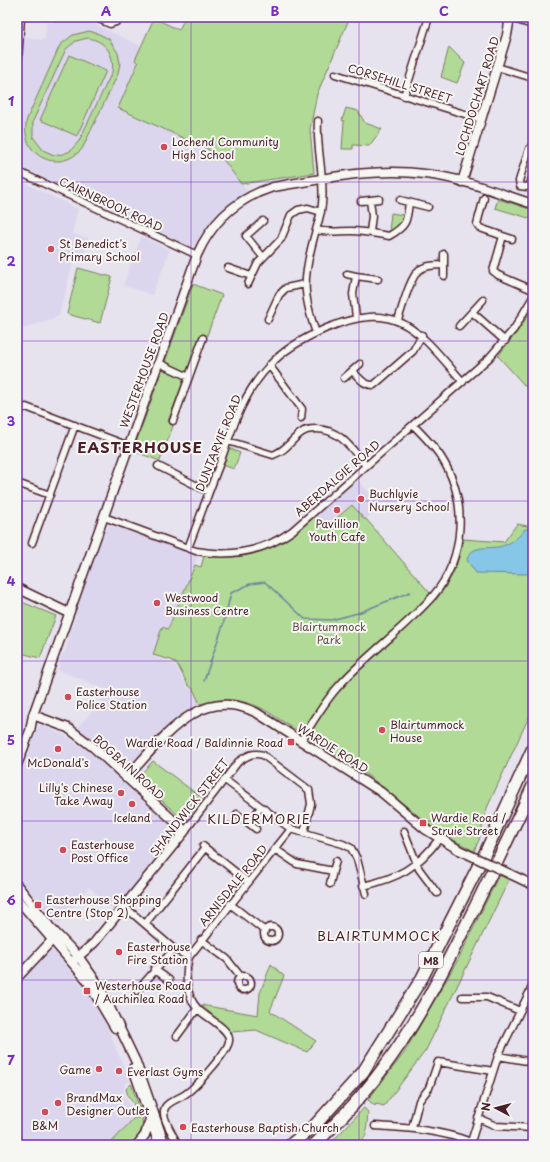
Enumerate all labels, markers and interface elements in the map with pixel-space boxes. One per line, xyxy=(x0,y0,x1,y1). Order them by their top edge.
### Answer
text: A xyxy=(101,1,111,20)
text: B xyxy=(271,1,280,20)
text: C xyxy=(439,1,449,20)
street label: LOCHDOCHART ROAD xyxy=(451,34,503,158)
street label: CORSEHILL STREET xyxy=(346,59,455,107)
text: 1 xyxy=(8,91,14,110)
place label: Lochend Community High School xyxy=(172,133,279,163)
marker: Lochend Community High School xyxy=(159,142,169,152)
street label: CAIRNBROOK ROAD xyxy=(56,173,166,235)
place label: St Benedict's Primary School xyxy=(59,235,140,265)
marker: St Benedict's Primary School xyxy=(46,244,56,254)
text: 2 xyxy=(6,251,16,270)
street label: WESTERHOUSE ROAD xyxy=(115,310,173,430)
street label: DUNTARVIE ROAD xyxy=(191,392,245,494)
text: 3 xyxy=(7,411,16,430)
district label: EASTERHOUSE xyxy=(77,435,203,458)
street label: ABERDALGIE ROAD xyxy=(290,436,384,520)
place label: Buchlyvie Nursery School xyxy=(369,485,450,515)
marker: Buchlyvie Nursery School xyxy=(356,494,366,504)
marker: Pavillion Youth Cafe xyxy=(332,505,342,515)
place label: Pavillion Youth Cafe xyxy=(309,515,366,545)
text: 4 xyxy=(7,571,16,590)
place label: Westwood Business Centre xyxy=(165,589,249,619)
marker: Westwood Business Centre xyxy=(152,598,162,608)
park label: Blairtummock Park xyxy=(292,618,367,648)
place label: Easterhouse Police Station xyxy=(76,683,147,713)
marker: Easterhouse Police Station xyxy=(63,692,73,702)
place label: Blairtummock House xyxy=(390,716,465,746)
street label: WARDIE ROAD xyxy=(294,719,372,777)
marker: Blairtummock House xyxy=(377,725,387,735)
text: 5 xyxy=(7,730,15,749)
street label: BOGBAIN ROAD xyxy=(90,730,168,804)
place label: Wardie Road / Baldinnie Road xyxy=(126,734,283,751)
marker: Wardie Road / Baldinnie Road xyxy=(286,737,296,747)
marker: McDonald's xyxy=(53,744,63,754)
place label: McDonald's xyxy=(27,754,89,771)
street label: SHANDWICK STREET xyxy=(145,754,233,859)
place label: Lilly's Chinese Take Away xyxy=(39,779,113,809)
marker: Lilly's Chinese Take Away xyxy=(116,788,126,798)
marker: Iceland xyxy=(127,799,137,809)
place label: Iceland xyxy=(113,809,151,826)
district label: KILDERMORIE xyxy=(207,809,311,828)
place label: Wardie Road / Struie Street xyxy=(431,809,507,839)
marker: Wardie Road / Struie Street xyxy=(418,818,428,828)
place label: Easterhouse Post Office xyxy=(71,836,135,866)
street label: ARNISDALE ROAD xyxy=(195,841,271,929)
marker: Easterhouse Post Office xyxy=(58,845,68,855)
text: 6 xyxy=(6,890,16,909)
place label: Easterhouse Shopping Centre (Stop 2) xyxy=(46,891,161,921)
marker: Easterhouse Shopping Centre (Stop 2) xyxy=(33,900,43,910)
district label: BLAIRTUMMOCK xyxy=(317,926,441,945)
place label: Easterhouse Fire Station xyxy=(127,938,191,968)
marker: Easterhouse Fire Station xyxy=(114,947,124,957)
road number: M8 xyxy=(419,952,443,968)
place label: Westerhouse Road / Auchinlea Road xyxy=(95,977,192,1007)
marker: Westerhouse Road / Auchinlea Road xyxy=(82,986,92,996)
text: 7 xyxy=(7,1050,15,1069)
place label: Game xyxy=(59,1061,91,1078)
place label: Everlast Gyms xyxy=(127,1063,203,1080)
marker: Game xyxy=(94,1064,104,1074)
marker: Everlast Gyms xyxy=(114,1066,124,1076)
north arrow xyxy=(476,1088,516,1128)
place label: BrandMax Designer Outlet xyxy=(66,1089,150,1119)
marker: BrandMax Designer Outlet xyxy=(53,1098,63,1108)
text: N xyxy=(477,1101,495,1112)
marker: B&M xyxy=(40,1107,50,1117)
place label: B&M xyxy=(32,1117,58,1134)
place label: Easterhouse Baptish Church xyxy=(191,1119,339,1136)
marker: Easterhouse Baptish Church xyxy=(178,1122,188,1132)

